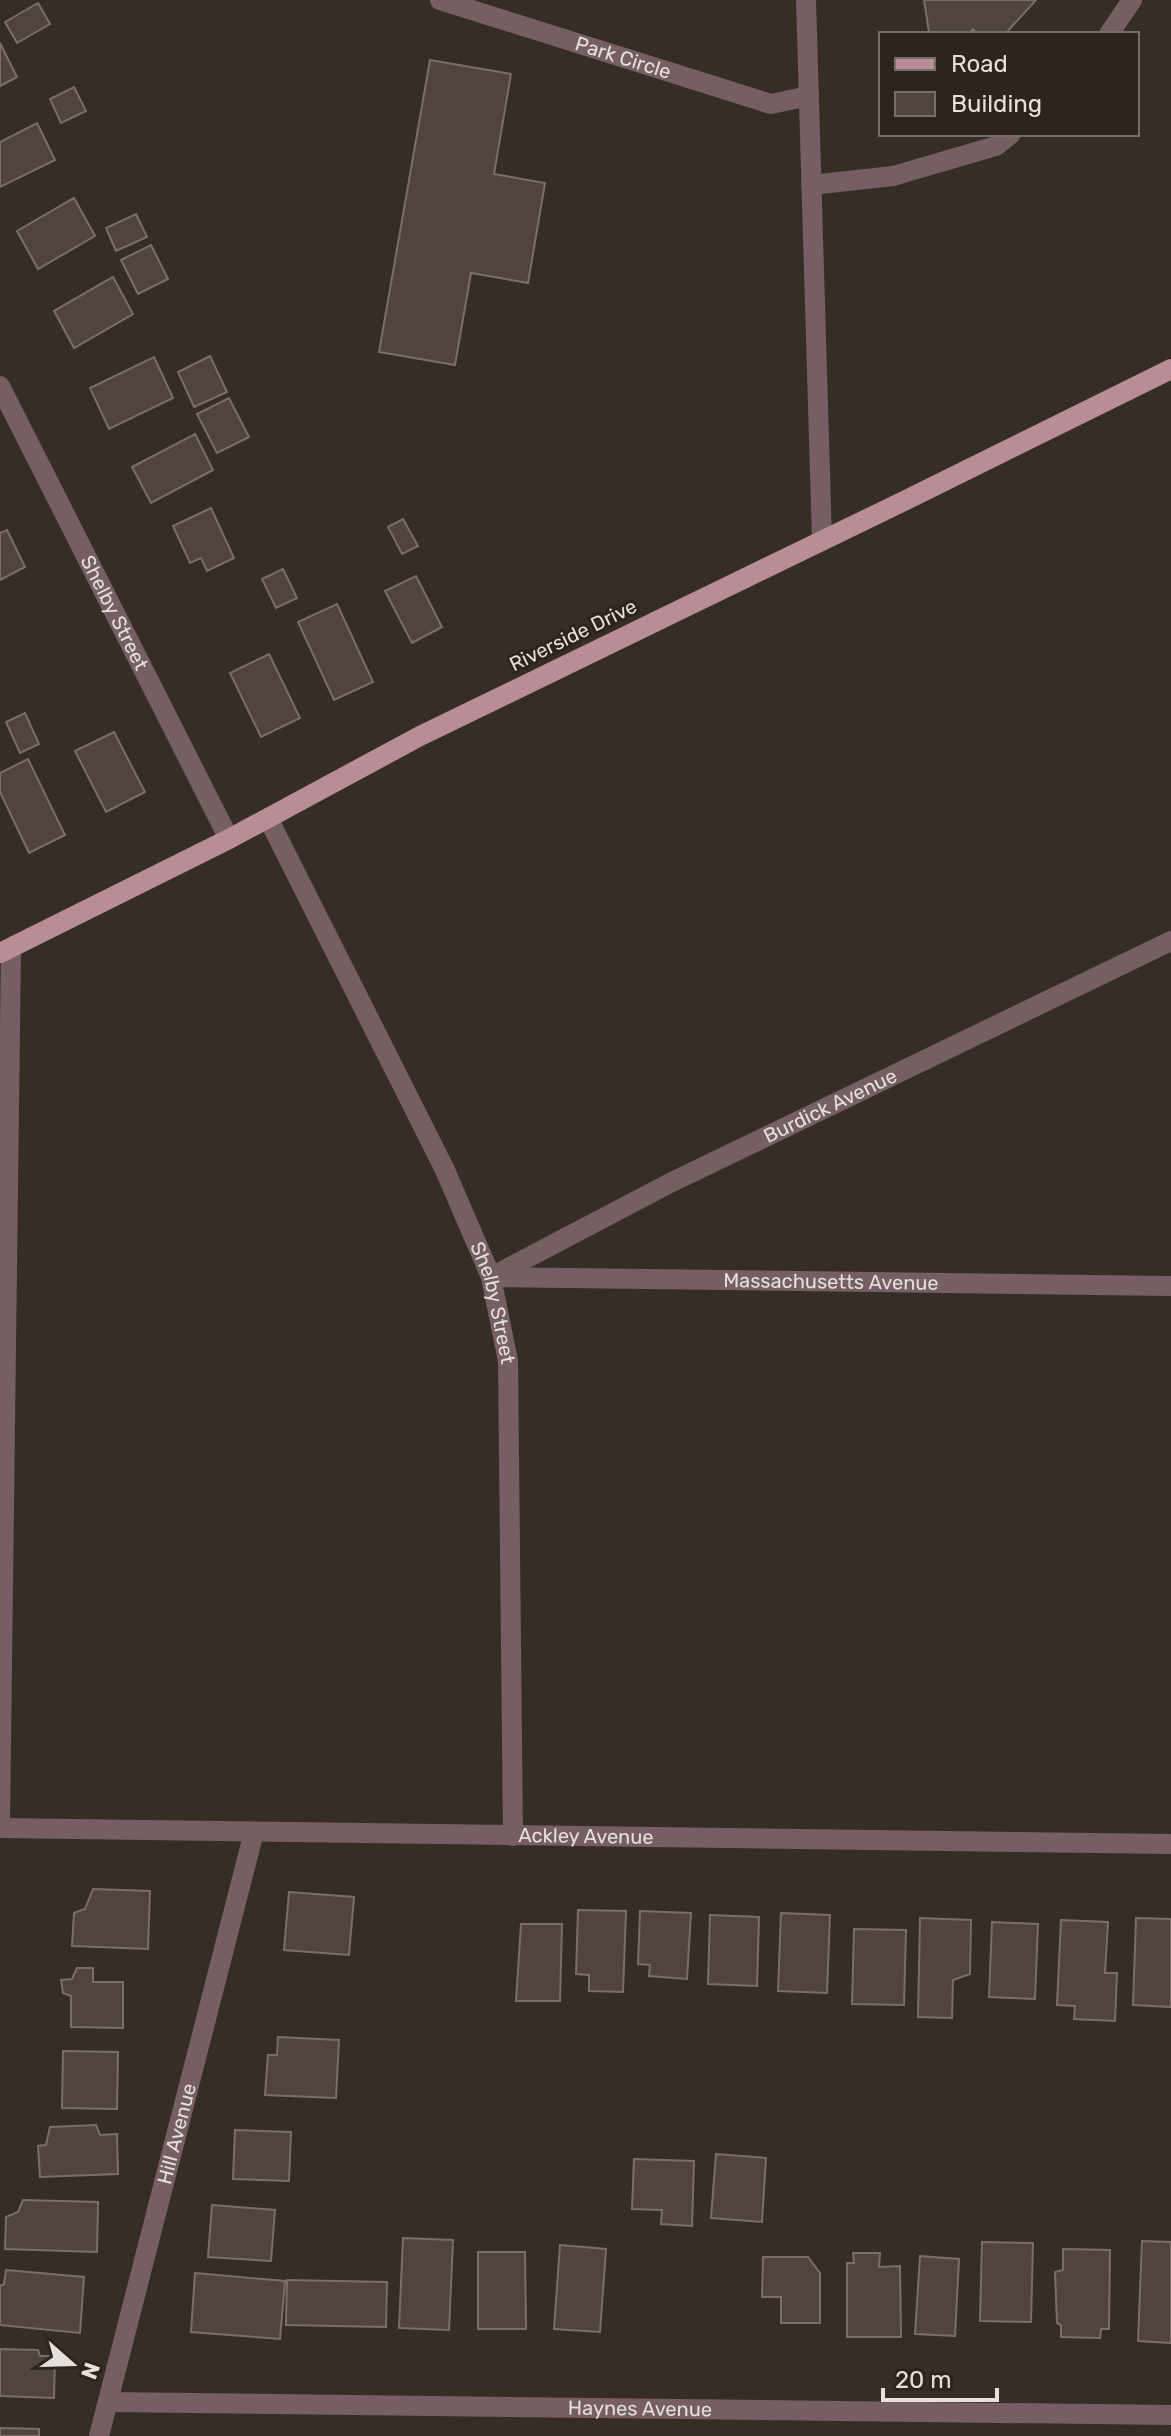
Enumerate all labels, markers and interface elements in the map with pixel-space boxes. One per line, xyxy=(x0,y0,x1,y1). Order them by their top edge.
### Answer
street label: Park Circle xyxy=(572,31,674,84)
legend xyxy=(879,32,1139,136)
text: Road xyxy=(951,50,1008,78)
text: Building xyxy=(951,90,1042,118)
street label: Shelby Street xyxy=(76,551,154,674)
street label: Riverside Drive xyxy=(505,594,641,676)
street label: Burdick Avenue xyxy=(760,1063,901,1148)
street label: Shelby Street xyxy=(465,1238,520,1366)
street label: Massachusetts Avenue xyxy=(723,1268,939,1295)
street label: Ackley Avenue xyxy=(518,1823,654,1849)
street label: Hill Avenue xyxy=(152,2081,201,2187)
north arrow xyxy=(32,2324,112,2404)
scale bar xyxy=(883,2352,997,2402)
text: N xyxy=(75,2359,106,2383)
text: 20 m xyxy=(895,2366,952,2394)
street label: Haynes Avenue xyxy=(568,2396,712,2421)

